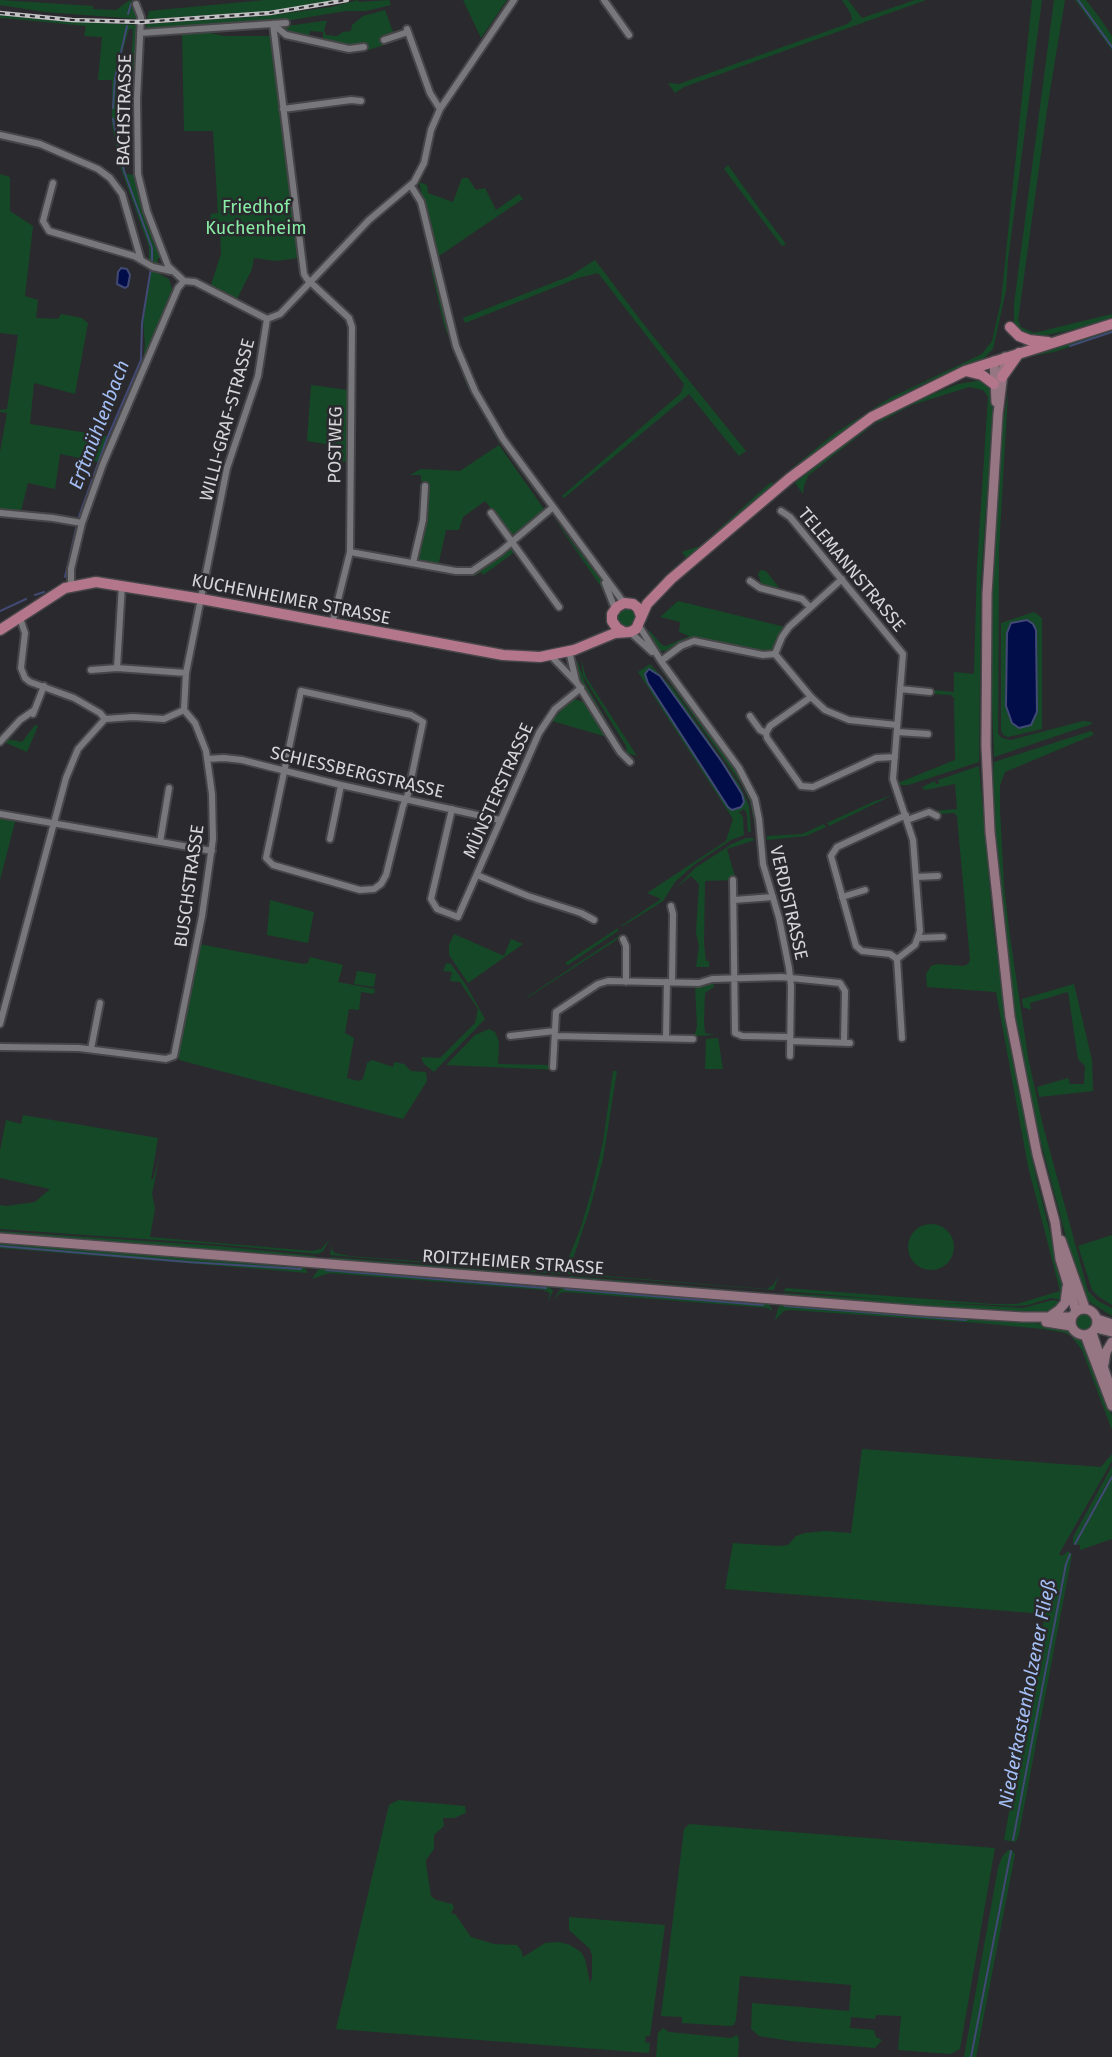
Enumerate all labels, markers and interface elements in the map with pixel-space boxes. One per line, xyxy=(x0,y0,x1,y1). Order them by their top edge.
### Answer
street label: BACHSTRASSE xyxy=(113,54,137,166)
park label: Friedhof Kuchenheim xyxy=(205,197,307,240)
street label: WILLI-GRAF-STRASSE xyxy=(196,336,260,504)
water label: Erftmühlenbach xyxy=(65,357,135,493)
street label: POSTWEG xyxy=(325,406,347,484)
street label: TELEMANNSTRASSE xyxy=(793,504,909,636)
street label: KUCHENHEIMER STRASSE xyxy=(190,570,392,630)
street label: MÜNSTERSTRASSE xyxy=(459,720,539,862)
street label: SCHIESSBERGSTRASSE xyxy=(268,742,446,804)
street label: BUSCHSTRASSE xyxy=(171,823,209,949)
street label: VERDISTRASSE xyxy=(764,844,812,962)
street label: ROITZHEIMER STRASSE xyxy=(421,1246,605,1280)
water label: Niederkastenholzener Fließ xyxy=(995,1578,1061,1810)

